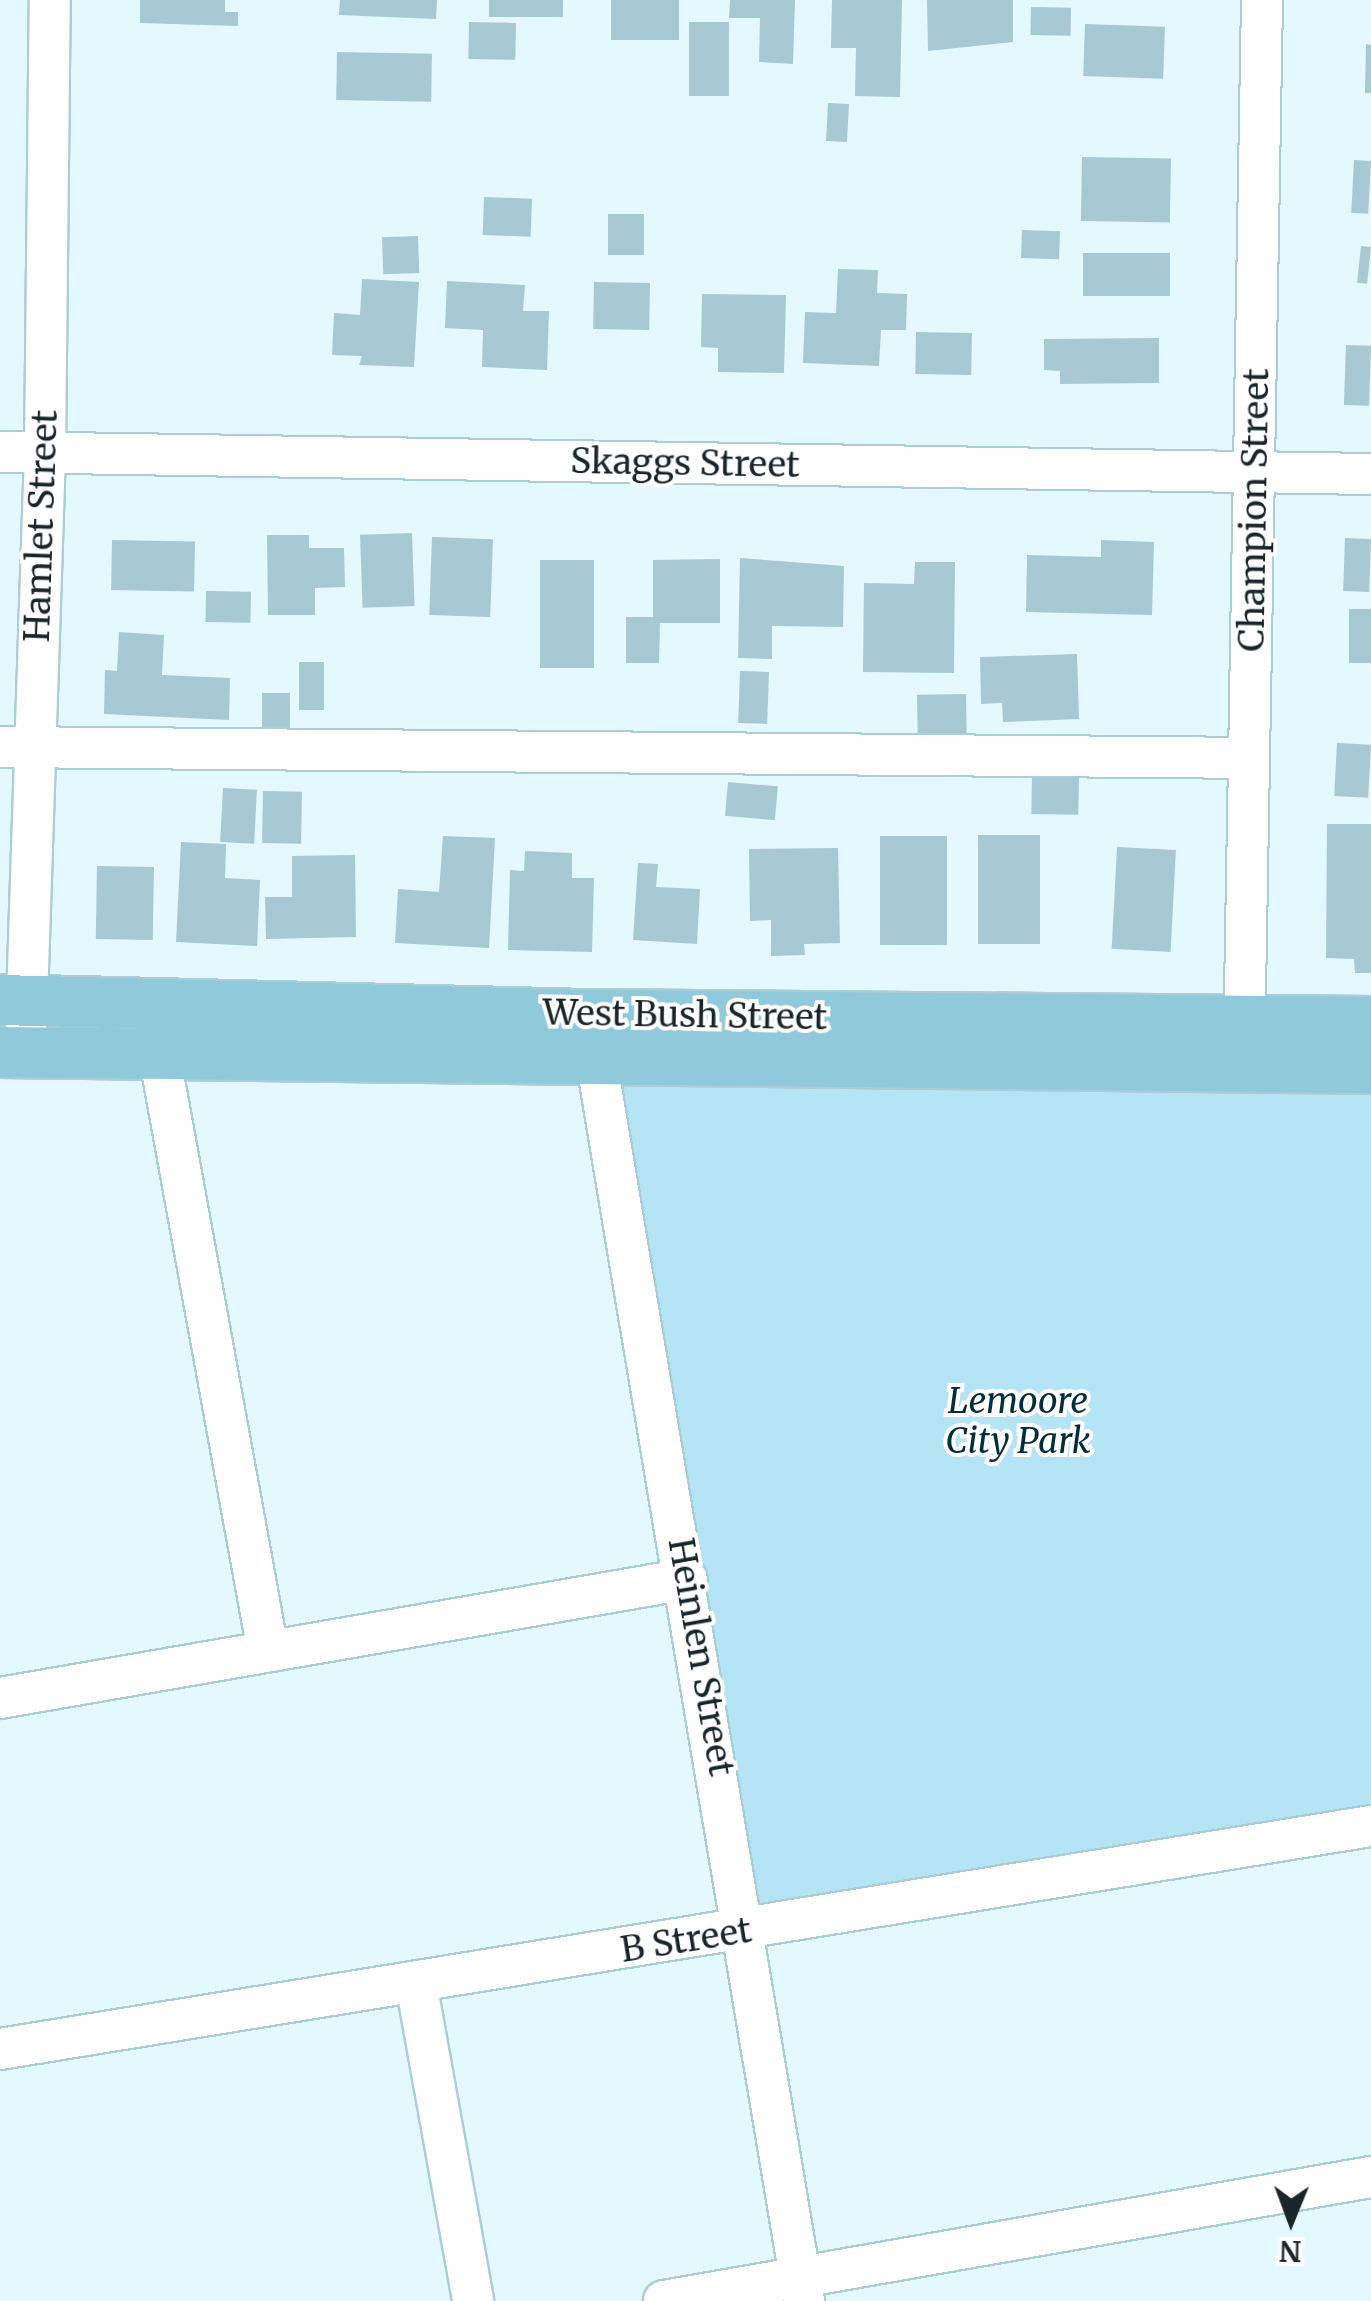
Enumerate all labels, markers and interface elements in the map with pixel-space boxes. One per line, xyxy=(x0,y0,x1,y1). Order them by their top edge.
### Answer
street label: Champion Street xyxy=(1231,368,1277,652)
street label: Hamlet Street xyxy=(16,409,66,643)
street label: Skaggs Street xyxy=(570,440,800,486)
street label: West Bush Street xyxy=(542,992,828,1038)
park label: Lemoore City Park xyxy=(945,1380,1091,1462)
street label: Heinlen Street xyxy=(659,1535,743,1779)
street label: B Street xyxy=(618,1909,754,1971)
north arrow xyxy=(1241,2171,1341,2271)
text: N xyxy=(1279,2233,1302,2269)

